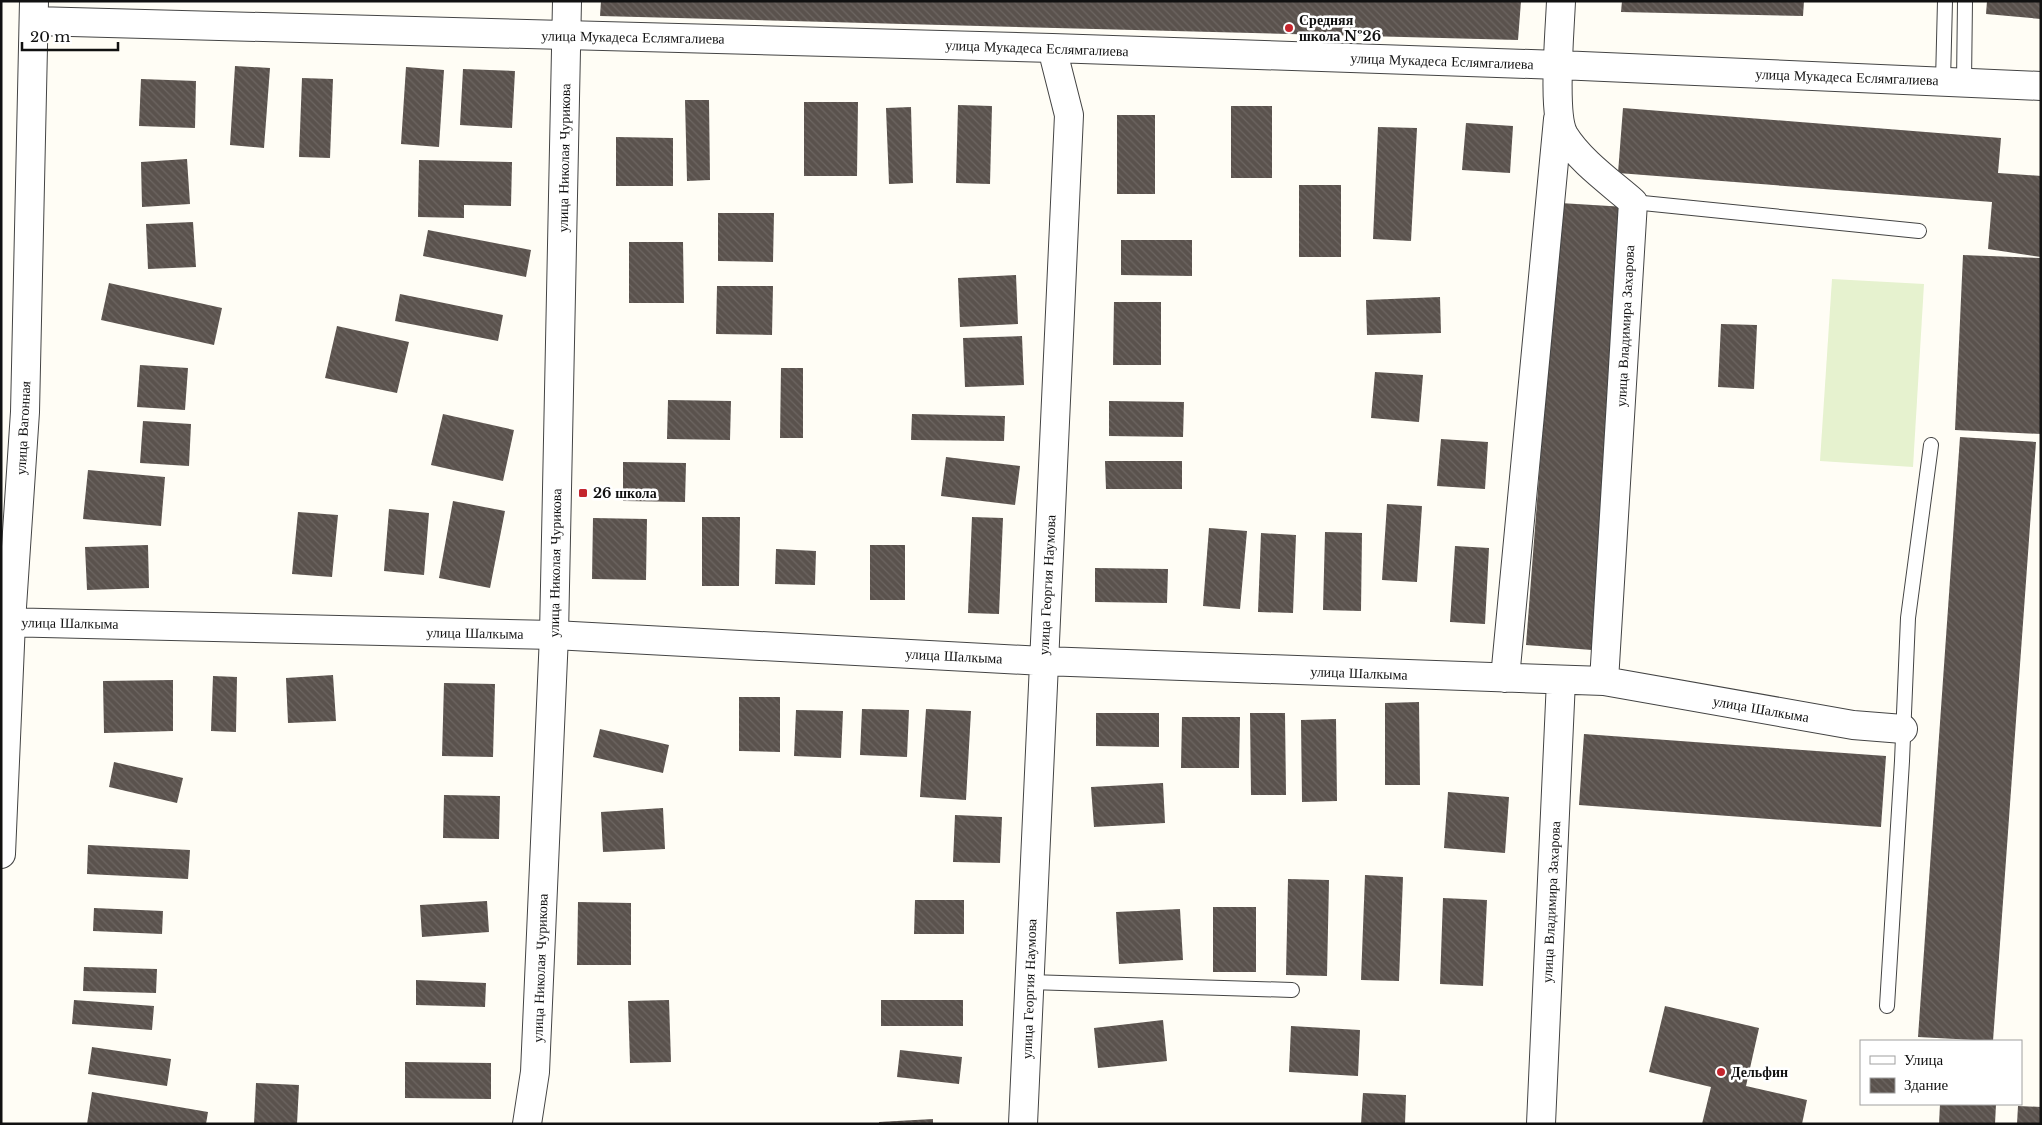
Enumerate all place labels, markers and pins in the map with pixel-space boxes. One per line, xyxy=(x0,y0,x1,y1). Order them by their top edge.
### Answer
place label: Средняя школа №26 xyxy=(1299,11,1381,45)
marker: Средняя школа №26 xyxy=(1283,22,1295,34)
place label: 26 школа xyxy=(593,484,657,502)
marker: 26 школа xyxy=(577,487,589,499)
place label: Дельфин xyxy=(1731,1063,1788,1081)
marker: Дельфин xyxy=(1715,1066,1727,1078)

